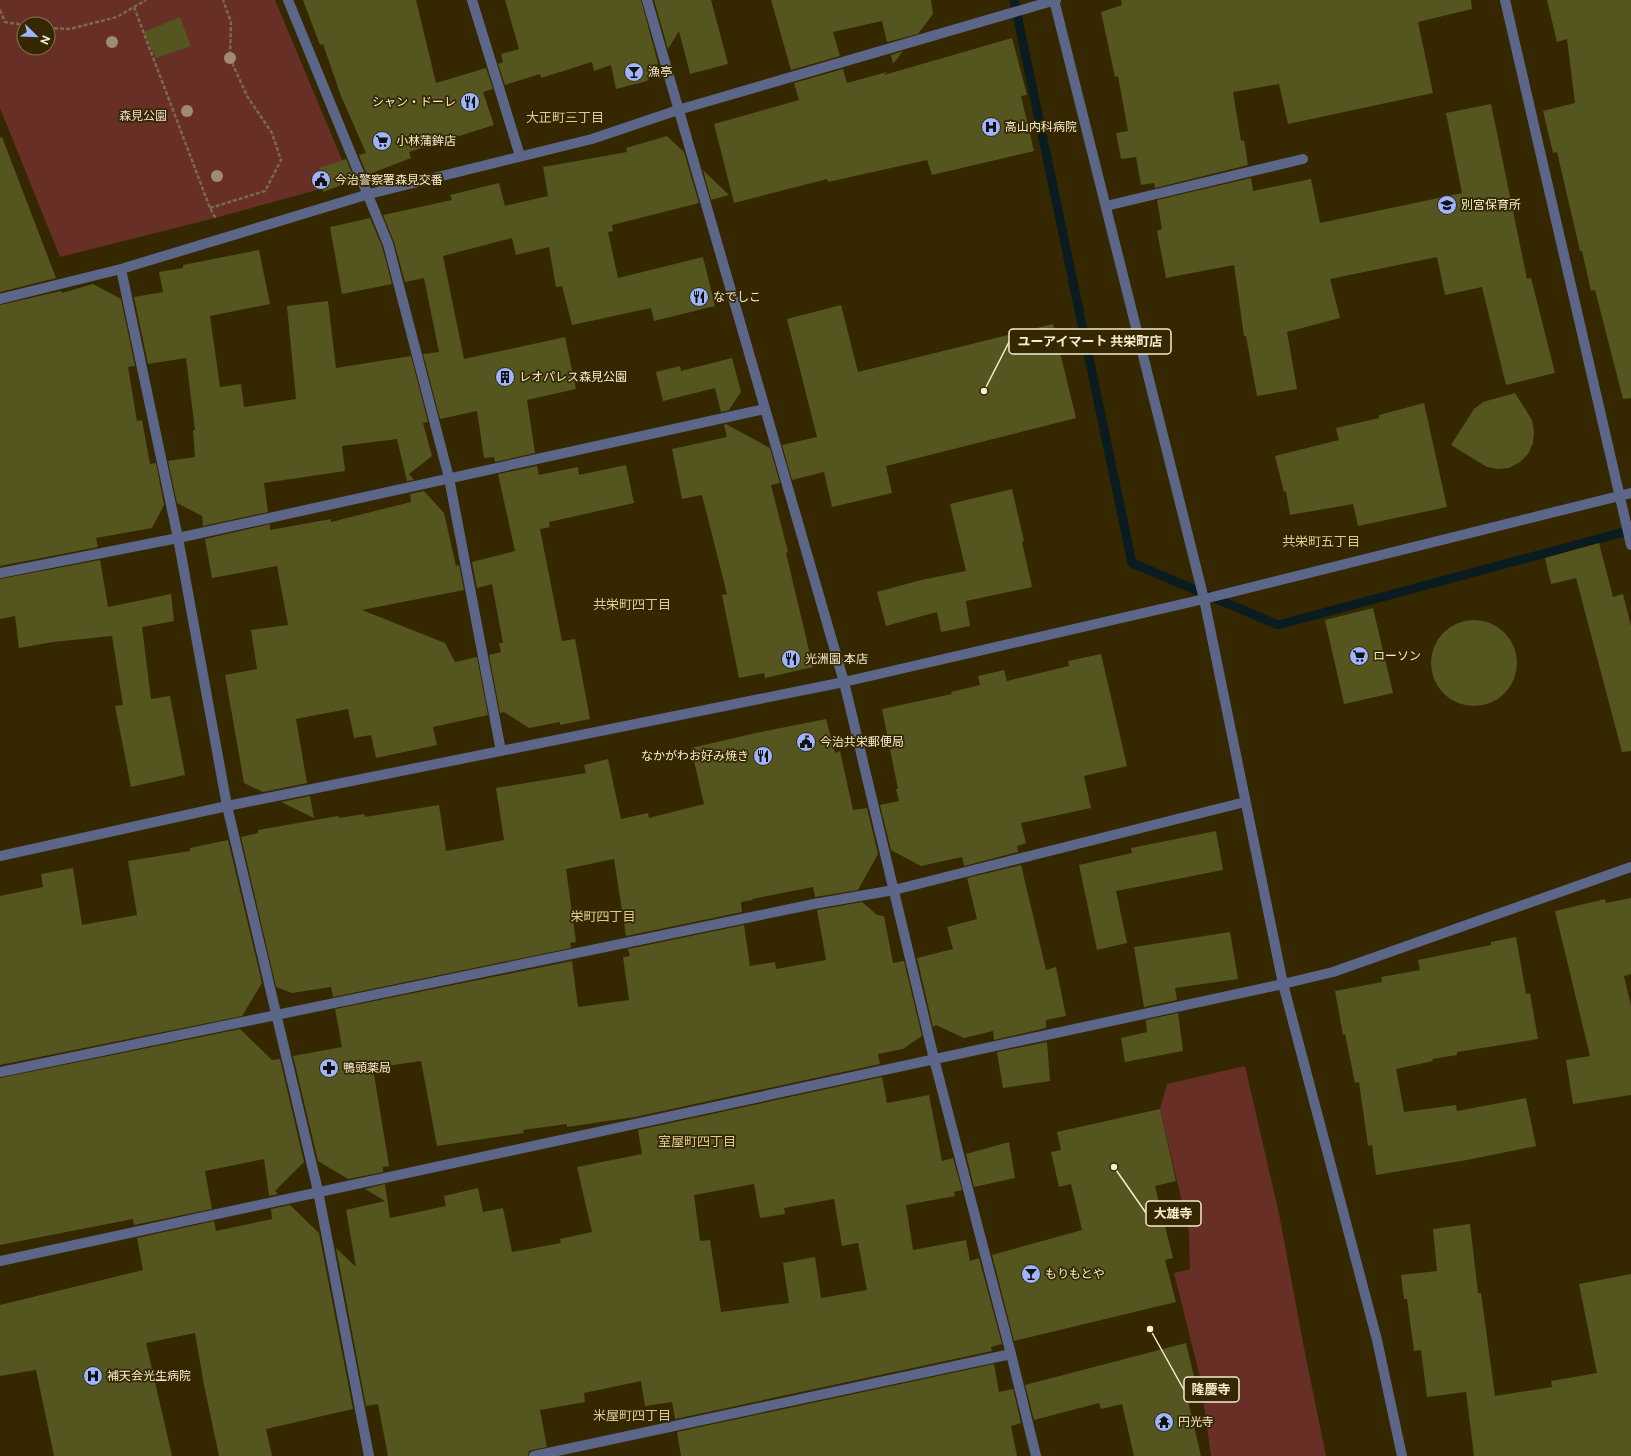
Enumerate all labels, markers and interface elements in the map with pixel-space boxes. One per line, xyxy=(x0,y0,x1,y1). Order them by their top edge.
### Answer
north arrow xyxy=(16,16,56,56)
text: N xyxy=(38,34,52,46)
bar icon: 漁亭 xyxy=(623,61,645,83)
place label: 漁亭 xyxy=(648,65,672,79)
restaurant icon: シャン・ドーレ xyxy=(459,91,481,113)
place label: シャン・ドーレ xyxy=(372,95,456,109)
park label: 森見公園 xyxy=(119,109,167,123)
district label: 大正町三丁目 xyxy=(526,110,604,125)
hospital icon: 高山内科病院 xyxy=(980,116,1002,138)
place label: 高山内科病院 xyxy=(1005,120,1077,134)
supermarket icon: 小林蒲鉾店 xyxy=(371,130,393,152)
place label: 小林蒲鉾店 xyxy=(396,134,456,148)
public building icon: 今治警察署森見交番 xyxy=(310,169,332,191)
place label: 今治警察署森見交番 xyxy=(335,173,443,187)
school or university icon: 別宮保育所 xyxy=(1436,194,1458,216)
place label: 別宮保育所 xyxy=(1461,198,1521,212)
restaurant icon: なでしこ xyxy=(688,286,710,308)
place label: なでしこ xyxy=(713,290,761,304)
callout: ユーアイマート 共栄町店 xyxy=(1009,329,1171,354)
text: ユーアイマート 共栄町店 xyxy=(1018,334,1162,349)
building icon: レオパレス森見公園 xyxy=(494,366,516,388)
place label: レオパレス森見公園 xyxy=(519,370,627,384)
district label: 共栄町五丁目 xyxy=(1282,534,1360,549)
district label: 共栄町四丁目 xyxy=(593,597,671,612)
supermarket icon: ローソン xyxy=(1348,645,1370,667)
restaurant icon: 光洲園 本店 xyxy=(780,648,802,670)
place label: ローソン xyxy=(1373,649,1421,663)
place label: 光洲園 本店 xyxy=(805,652,868,666)
public building icon: 今治共栄郵便局 xyxy=(795,731,817,753)
place label: 今治共栄郵便局 xyxy=(820,735,904,749)
restaurant icon: なかがわお好み焼き xyxy=(752,745,774,767)
place label: なかがわお好み焼き xyxy=(641,749,749,763)
district label: 栄町四丁目 xyxy=(570,909,636,924)
pharmacy icon: 鴨頭薬局 xyxy=(318,1057,340,1079)
place label: 鴨頭薬局 xyxy=(343,1061,391,1075)
district label: 室屋町四丁目 xyxy=(658,1134,736,1149)
callout: 大雄寺 xyxy=(1146,1201,1201,1226)
text: 大雄寺 xyxy=(1153,1206,1193,1221)
bar icon: もりもとや xyxy=(1020,1263,1042,1285)
place label: もりもとや xyxy=(1045,1267,1105,1281)
hospital icon: 補天会光生病院 xyxy=(82,1365,104,1387)
place label: 補天会光生病院 xyxy=(107,1369,191,1383)
callout: 隆慶寺 xyxy=(1184,1377,1239,1402)
text: 隆慶寺 xyxy=(1191,1382,1231,1397)
district label: 米屋町四丁目 xyxy=(593,1408,671,1423)
temple icon: 円光寺 xyxy=(1153,1411,1175,1433)
place label: 円光寺 xyxy=(1178,1415,1214,1429)

